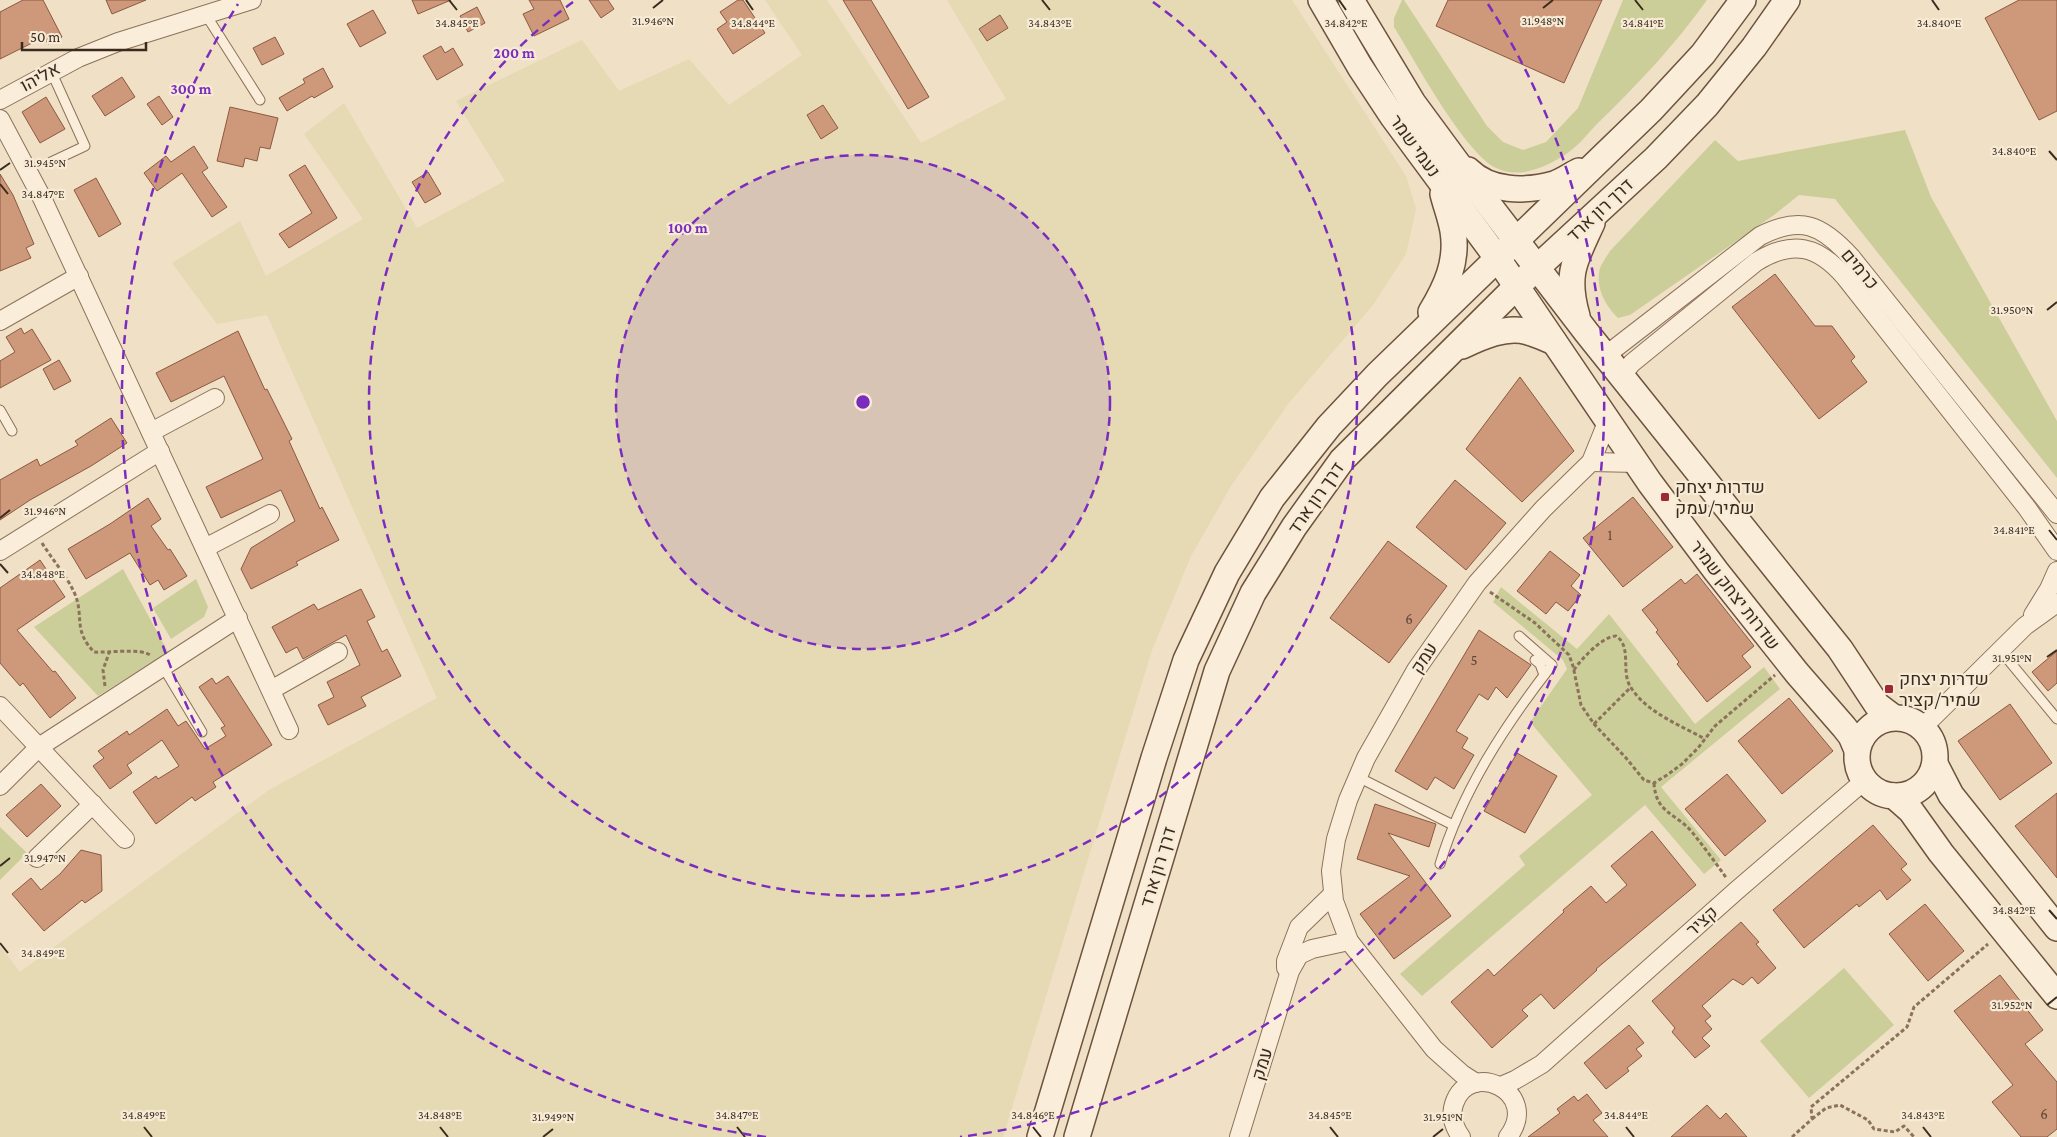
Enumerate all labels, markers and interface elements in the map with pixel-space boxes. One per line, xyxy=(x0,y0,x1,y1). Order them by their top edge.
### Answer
text: 31.946°N xyxy=(632,14,674,28)
text: 31.948°N xyxy=(1522,14,1565,28)
text: 34.845°E xyxy=(435,16,479,30)
text: 34.844°E xyxy=(731,16,775,30)
text: 34.843°E xyxy=(1028,16,1072,30)
text: 34.842°E xyxy=(1324,16,1368,30)
text: 34.841°E xyxy=(1622,16,1664,30)
text: 34.840°E xyxy=(1917,16,1962,30)
scale bar xyxy=(22,20,146,52)
text: 50 m xyxy=(30,29,60,45)
text: 200 m xyxy=(493,45,535,61)
street label: אליהו xyxy=(17,58,63,96)
text: 300 m xyxy=(170,81,212,97)
street label: נעמי שמר xyxy=(1386,111,1444,181)
text: 34.840°E xyxy=(1992,144,2037,158)
text: 31.945°N xyxy=(24,156,66,170)
street label: דרך רון ארד xyxy=(1563,174,1637,246)
text: 34.847°E xyxy=(21,187,65,201)
text: 100 m xyxy=(668,220,708,236)
street label: כרמים xyxy=(1837,245,1883,293)
text: 31.950°N xyxy=(1991,303,2034,317)
centre of rings xyxy=(854,393,872,411)
street label: דרך רון ארד xyxy=(1284,458,1348,538)
place label: שדרות יצחק שמיר/עמק xyxy=(1675,477,1765,518)
marker: שדרות יצחק שמיר/עמק xyxy=(1659,491,1671,503)
text: 31.946°N xyxy=(24,504,66,518)
text: 34.841°E xyxy=(1993,523,2035,537)
house number: 1 xyxy=(1608,527,1613,543)
street label: שדרות יצחק שמיר xyxy=(1686,536,1784,654)
text: 34.848°E xyxy=(21,567,66,581)
house number: 6 xyxy=(1405,611,1413,627)
street label: עמק xyxy=(1407,639,1441,677)
text: 31.951°N xyxy=(1992,651,2032,665)
house number: 5 xyxy=(1470,652,1478,668)
place label: שדרות יצחק שמיר/קציר xyxy=(1899,669,1989,710)
marker: שדרות יצחק שמיר/קציר xyxy=(1883,683,1895,695)
street label: דרך רון ארד xyxy=(1136,824,1180,910)
text: 31.947°N xyxy=(24,851,66,865)
street label: קציר xyxy=(1682,902,1722,940)
text: 34.842°E xyxy=(1992,903,2036,917)
text: 34.849°E xyxy=(21,946,65,960)
text: 31.952°N xyxy=(1991,998,2033,1012)
street label: עמק xyxy=(1248,1045,1276,1083)
house number: 6 xyxy=(2040,1106,2048,1122)
text: 34.849°E xyxy=(122,1108,166,1122)
text: 34.848°E xyxy=(418,1108,463,1122)
text: 34.847°E xyxy=(715,1108,759,1122)
text: 34.846°E xyxy=(1011,1108,1055,1122)
text: 34.845°E xyxy=(1308,1108,1352,1122)
text: 34.844°E xyxy=(1604,1108,1648,1122)
text: 34.843°E xyxy=(1901,1108,1945,1122)
text: 31.949°N xyxy=(532,1110,574,1124)
text: 31.951°N xyxy=(1423,1110,1463,1124)

